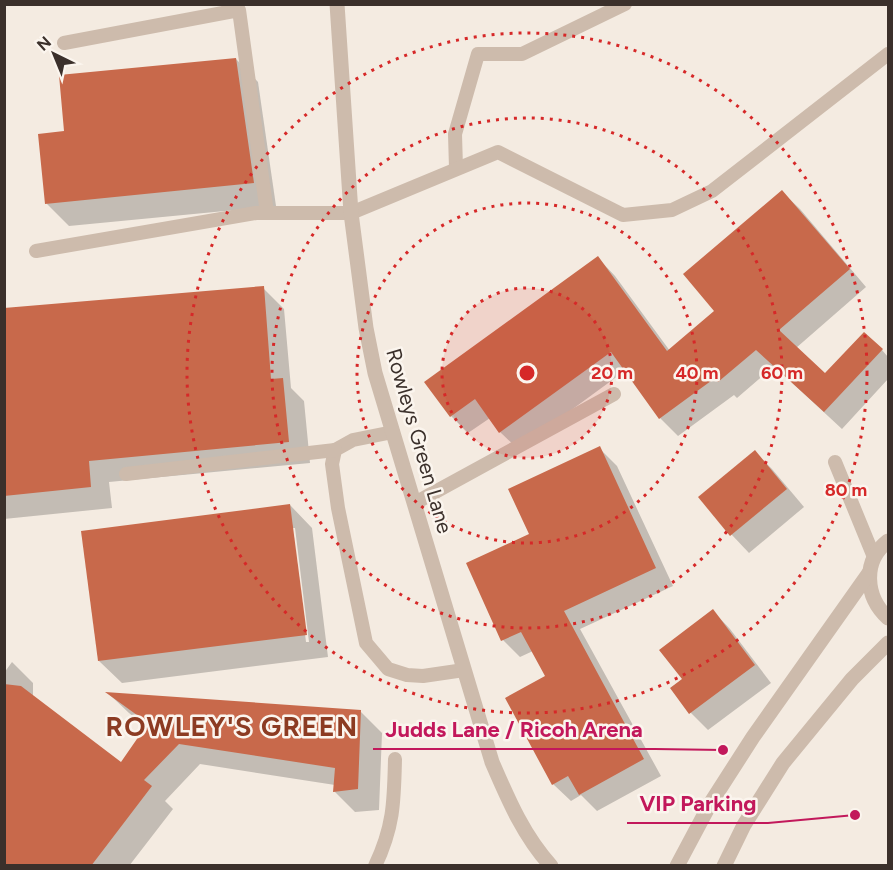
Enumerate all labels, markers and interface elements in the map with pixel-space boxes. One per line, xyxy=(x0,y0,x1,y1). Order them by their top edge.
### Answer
north arrow xyxy=(24,24,84,84)
text: N xyxy=(33,32,55,55)
street label: Rowleys Green Lane xyxy=(381,346,458,536)
text: 20 m xyxy=(591,362,633,384)
text: 40 m xyxy=(675,362,719,384)
text: 60 m xyxy=(761,362,803,384)
centre of rings xyxy=(517,363,537,383)
text: 80 m xyxy=(825,479,867,501)
callout: Judds Lane / Ricoh Arena xyxy=(373,709,655,749)
district label: ROWLEY'S GREEN xyxy=(105,710,359,743)
text: Judds Lane / Ricoh Arena xyxy=(385,716,643,743)
callout: VIP Parking xyxy=(627,783,768,823)
text: VIP Parking xyxy=(639,790,757,817)

